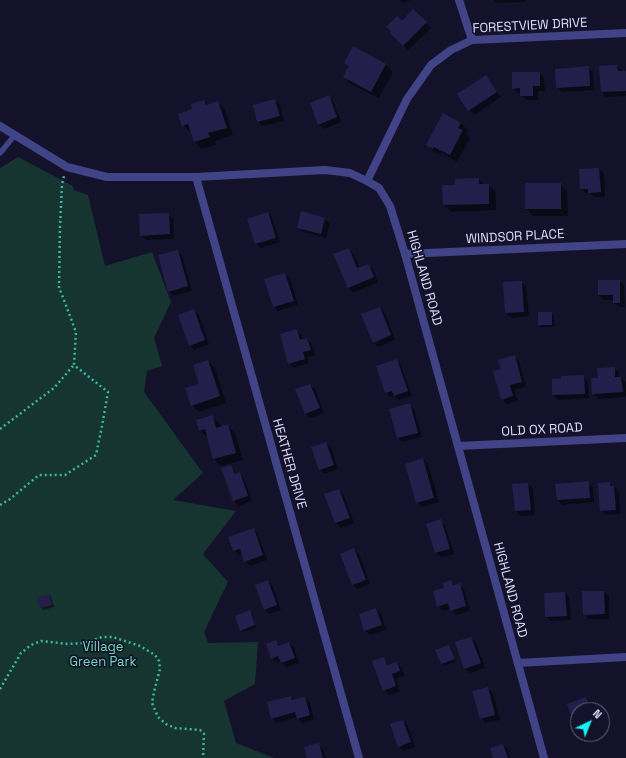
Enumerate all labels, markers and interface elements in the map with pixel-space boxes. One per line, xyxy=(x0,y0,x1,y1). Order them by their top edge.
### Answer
street label: FORESTVIEW DRIVE xyxy=(472,15,588,37)
street label: WINDSOR PLACE xyxy=(465,227,565,247)
street label: HIGHLAND ROAD xyxy=(403,229,445,327)
street label: HEATHER DRIVE xyxy=(269,417,309,511)
street label: OLD OX ROAD xyxy=(501,420,583,440)
street label: HIGHLAND ROAD xyxy=(490,541,530,639)
park label: Village Green Park xyxy=(70,639,136,670)
north arrow xyxy=(570,702,610,742)
text: N xyxy=(590,706,605,722)

